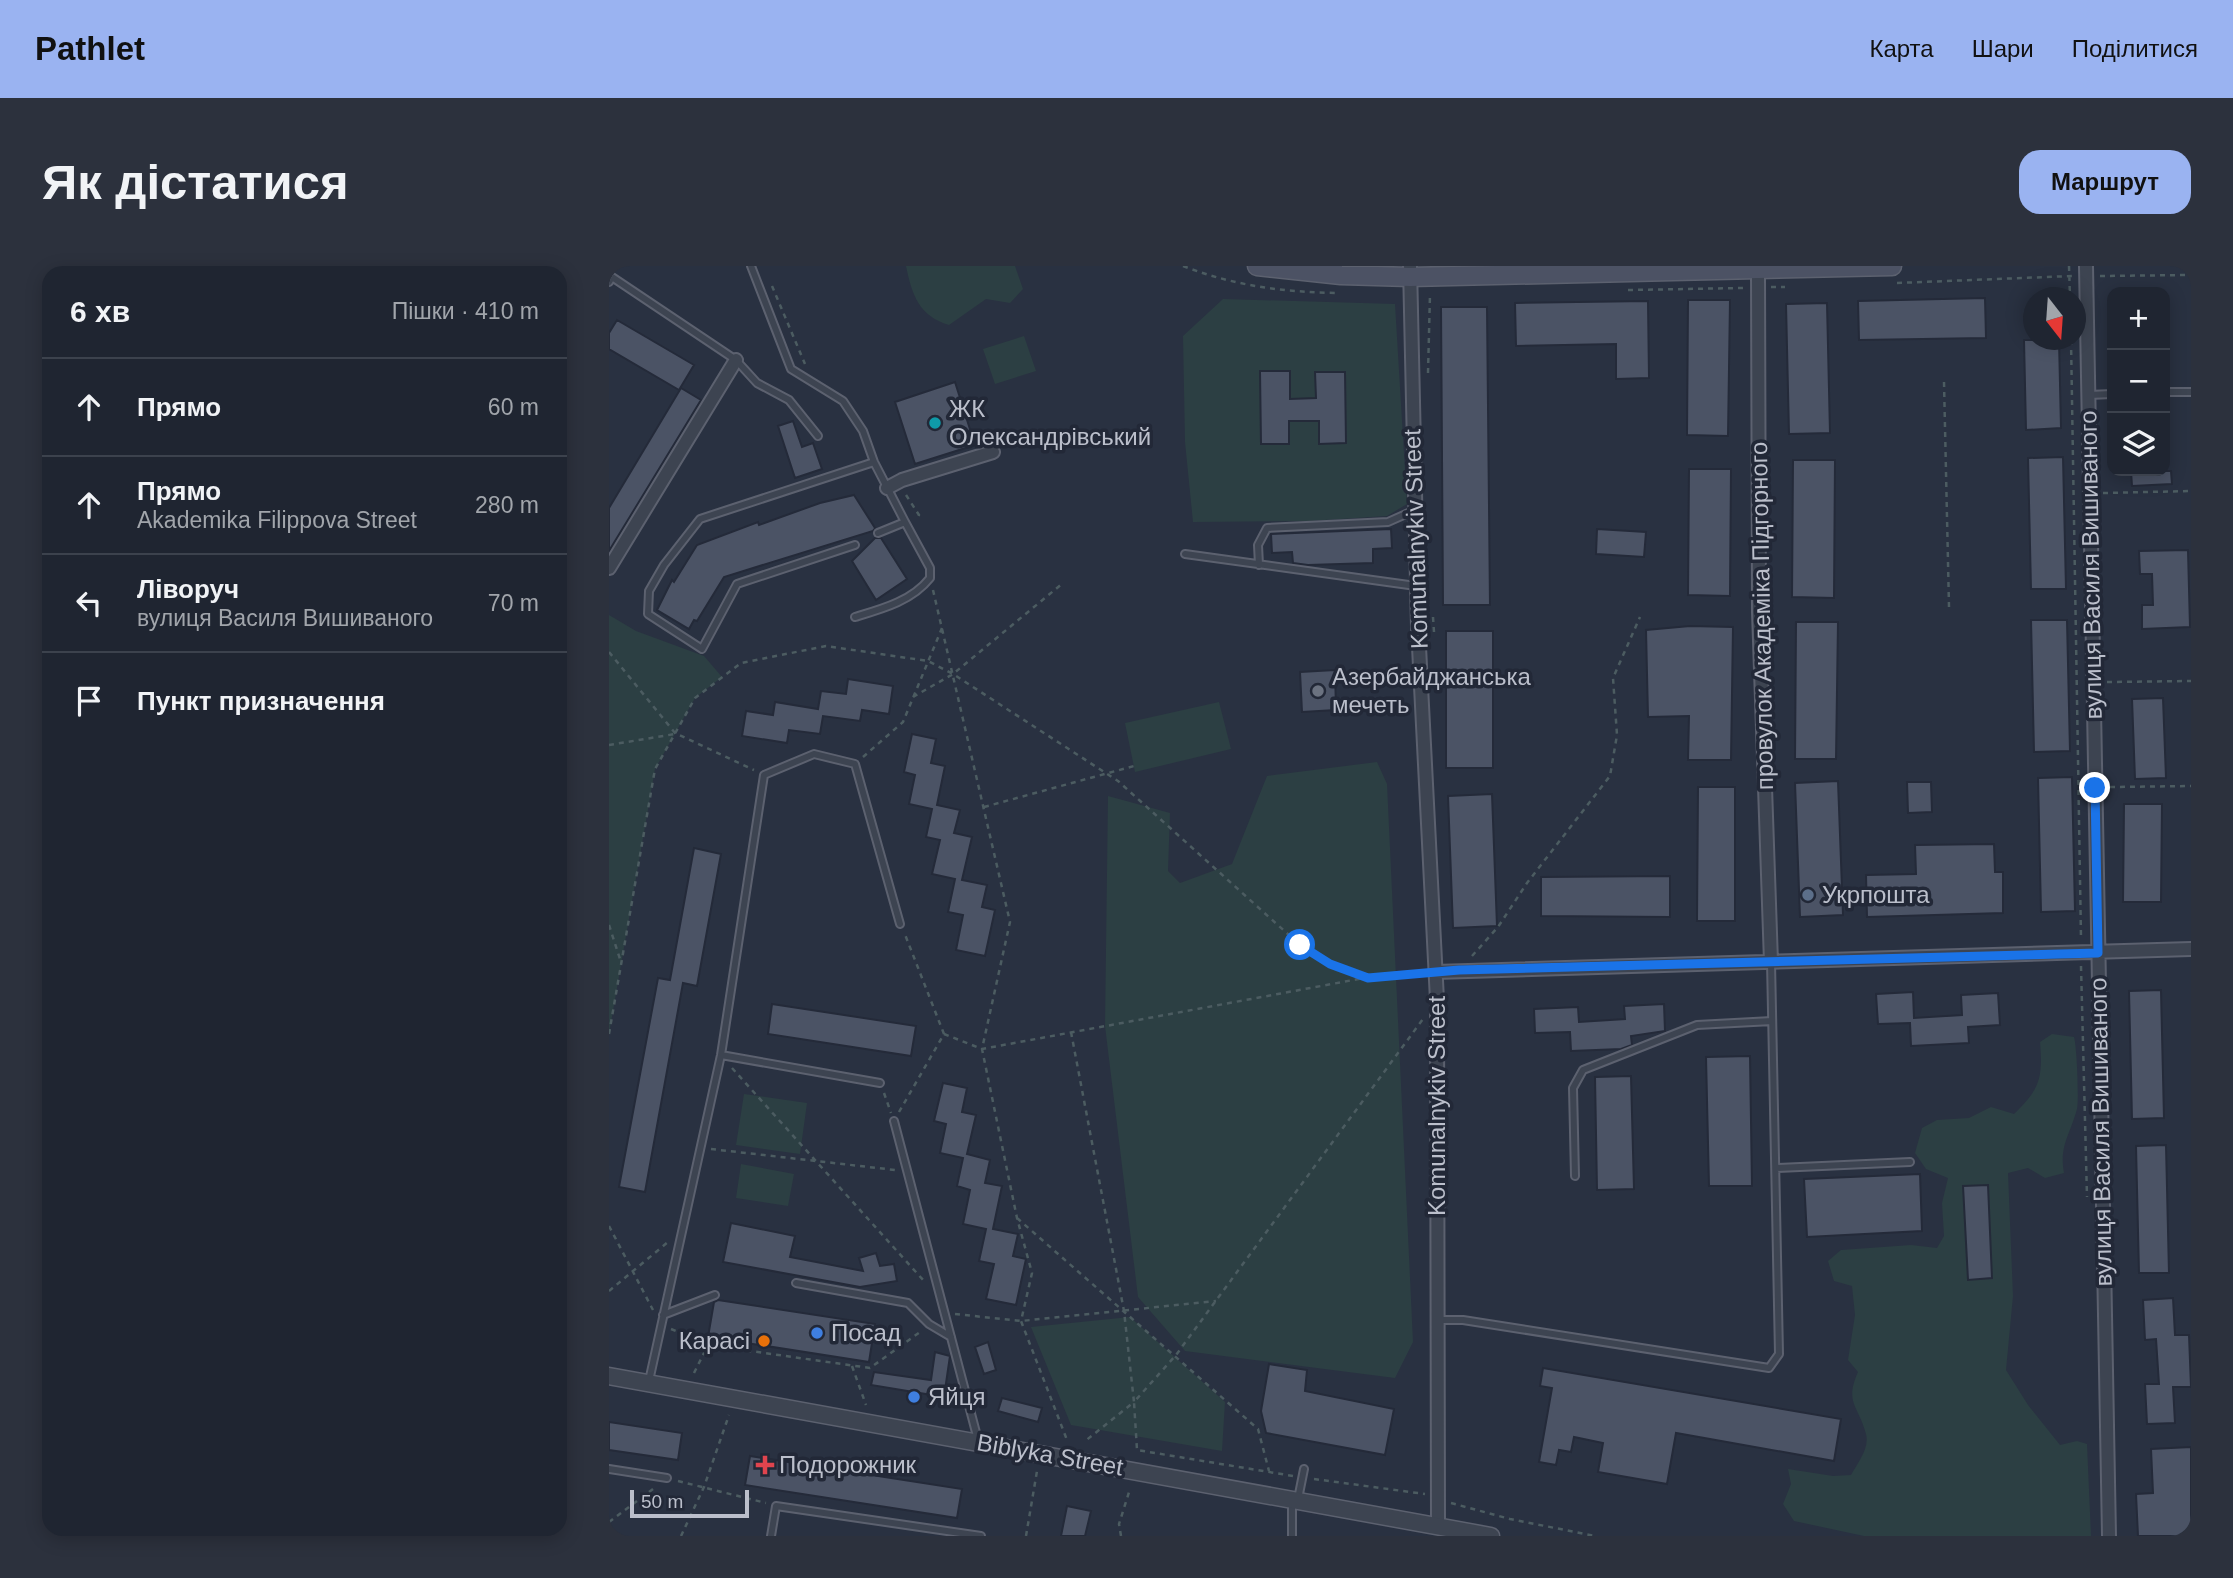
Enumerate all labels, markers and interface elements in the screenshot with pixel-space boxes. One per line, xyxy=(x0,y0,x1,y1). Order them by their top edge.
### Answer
text: Pathlet xyxy=(35,30,145,67)
text: Карта xyxy=(1869,35,1934,62)
text: Шари xyxy=(1972,35,2034,62)
text: Поділитися xyxy=(2072,35,2198,62)
button: Маршрут xyxy=(2019,150,2191,214)
text: Як дістатися xyxy=(42,155,349,209)
north arrow xyxy=(2023,287,2086,350)
map controls xyxy=(2107,287,2170,476)
button: + xyxy=(2107,287,2170,350)
text: 6 хв xyxy=(70,295,130,328)
text: Пішки · 410 m xyxy=(392,298,539,324)
button: − xyxy=(2107,350,2170,413)
icon: ahead xyxy=(70,388,108,426)
text: Прямо xyxy=(137,392,221,422)
text: 60 m xyxy=(488,394,539,420)
place label: ЖК Олександрівський xyxy=(949,395,1151,450)
street label: вулиця Василя Вишиваного xyxy=(2074,410,2107,720)
button: layers xyxy=(2107,413,2170,476)
marker: ЖК Олександрівський xyxy=(927,415,943,431)
street label: Komunalnykiv Street xyxy=(1398,428,1433,649)
street label: провулок Академіка Підгорного xyxy=(1745,442,1778,790)
text: Прямо xyxy=(137,476,221,506)
icon: ahead xyxy=(70,486,108,524)
text: 280 m xyxy=(475,492,539,518)
text: Akademika Filippova Street xyxy=(137,507,417,533)
text: Ліворуч xyxy=(137,574,239,604)
icon: left xyxy=(70,584,108,622)
text: 70 m xyxy=(488,590,539,616)
text: вулиця Василя Вишиваного xyxy=(137,605,433,631)
place label: Азербайджанська мечеть xyxy=(1332,663,1532,718)
icon: arrive xyxy=(70,682,108,720)
marker: Азербайджанська мечеть xyxy=(1310,683,1326,699)
text: Пункт призначення xyxy=(137,686,385,716)
route end xyxy=(2079,772,2110,803)
place label: Укрпошта xyxy=(1822,881,1930,908)
marker: Укрпошта xyxy=(1800,887,1816,903)
route start xyxy=(1284,929,1315,960)
street label: вулиця Василя Вишиваного xyxy=(2084,977,2117,1287)
street label: Komunalnykiv Street xyxy=(1423,996,1450,1216)
place label: Посад xyxy=(831,1319,901,1346)
marker: Посад xyxy=(809,1325,825,1341)
place label: Карасі xyxy=(679,1327,750,1354)
marker: Карасі xyxy=(756,1333,772,1349)
place label: Яйця xyxy=(928,1383,985,1410)
marker: Яйця xyxy=(906,1389,922,1405)
street label: Biblyka Street xyxy=(975,1428,1126,1481)
place label: Подорожник xyxy=(779,1451,917,1478)
marker: Подорожник xyxy=(757,1457,773,1473)
scale bar xyxy=(630,1487,749,1519)
text: 50 m xyxy=(641,1491,683,1512)

